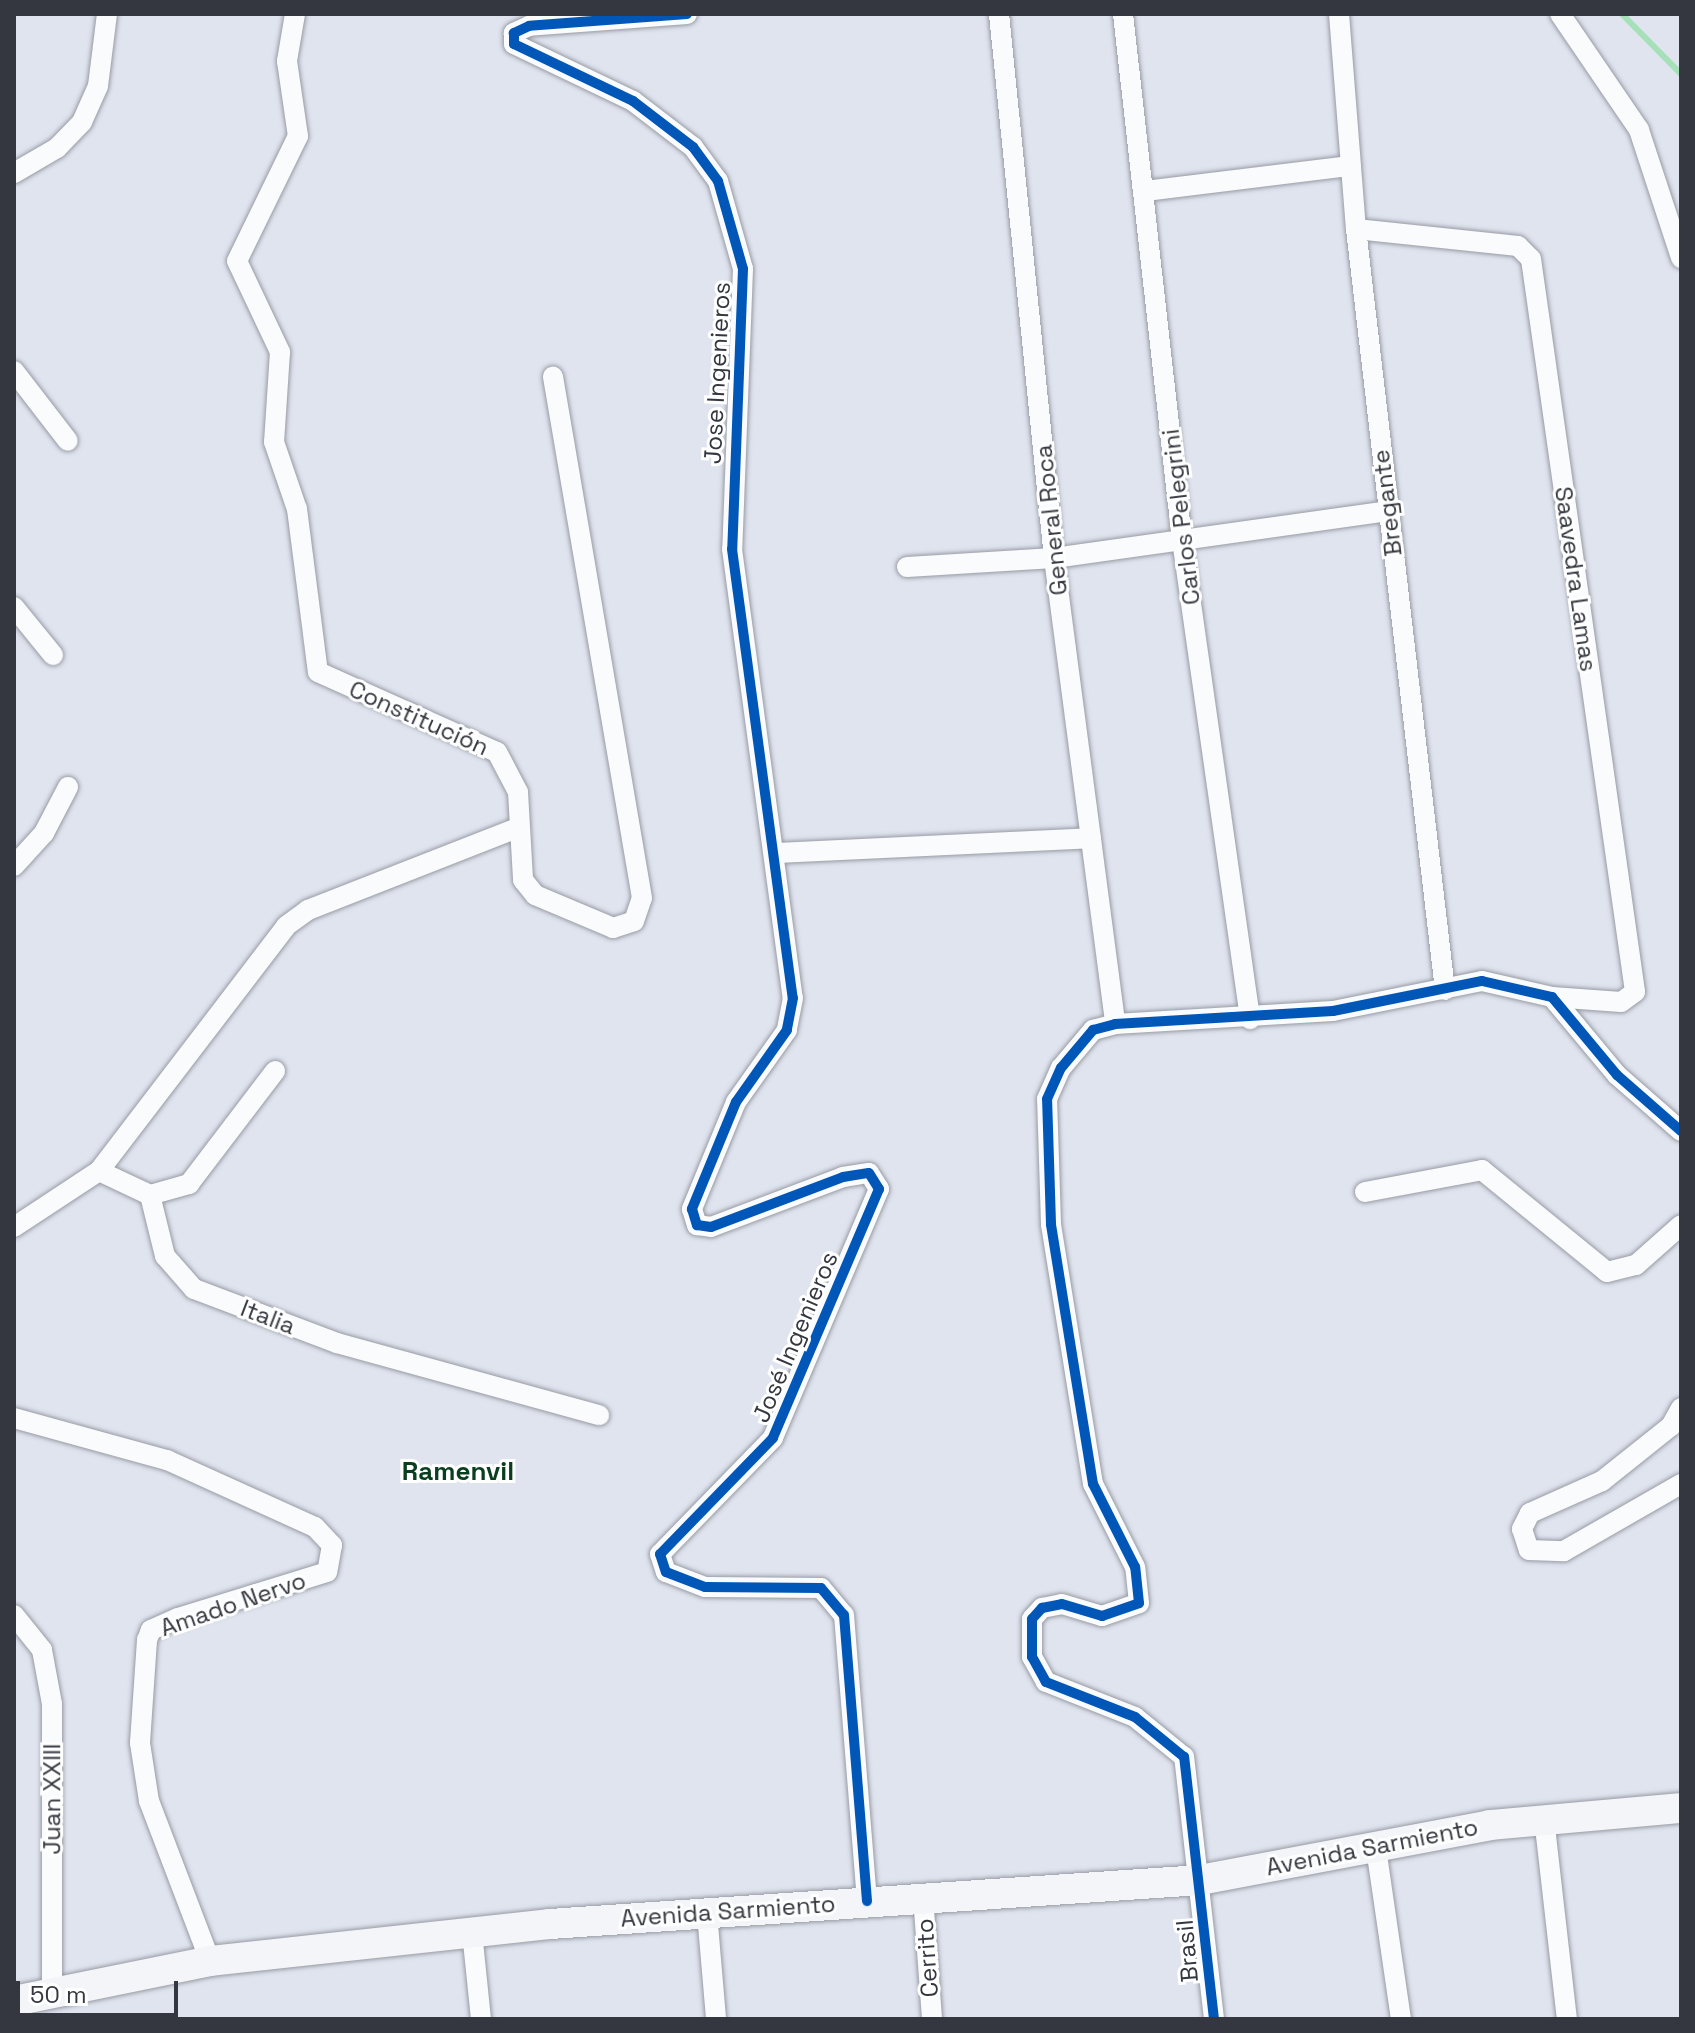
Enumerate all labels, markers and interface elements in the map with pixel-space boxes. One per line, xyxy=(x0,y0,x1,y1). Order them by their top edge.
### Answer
street label: Jose Ingenieros xyxy=(698,281,736,465)
street label: Carlos Pelegrini xyxy=(1156,427,1206,607)
street label: General Roca xyxy=(1029,443,1073,597)
street label: Bregante xyxy=(1366,448,1408,558)
street label: Saavedra Lamas xyxy=(1549,485,1603,673)
street label: Constitución xyxy=(345,674,493,762)
street label: José Ingenieros xyxy=(746,1247,844,1427)
street label: Italia xyxy=(237,1293,299,1341)
district label: Ramenvil xyxy=(402,1456,514,1488)
street label: Amado Nervo xyxy=(156,1566,310,1642)
street label: Juan XXIII xyxy=(38,1743,66,1855)
street label: Avenida Sarmiento xyxy=(1263,1812,1481,1882)
street label: Avenida Sarmiento xyxy=(620,1889,836,1933)
street label: Cerrito xyxy=(910,1918,944,1998)
street label: Brasil xyxy=(1170,1919,1204,1983)
scale bar xyxy=(20,1965,182,2015)
text: 50 m xyxy=(30,1979,87,2010)

